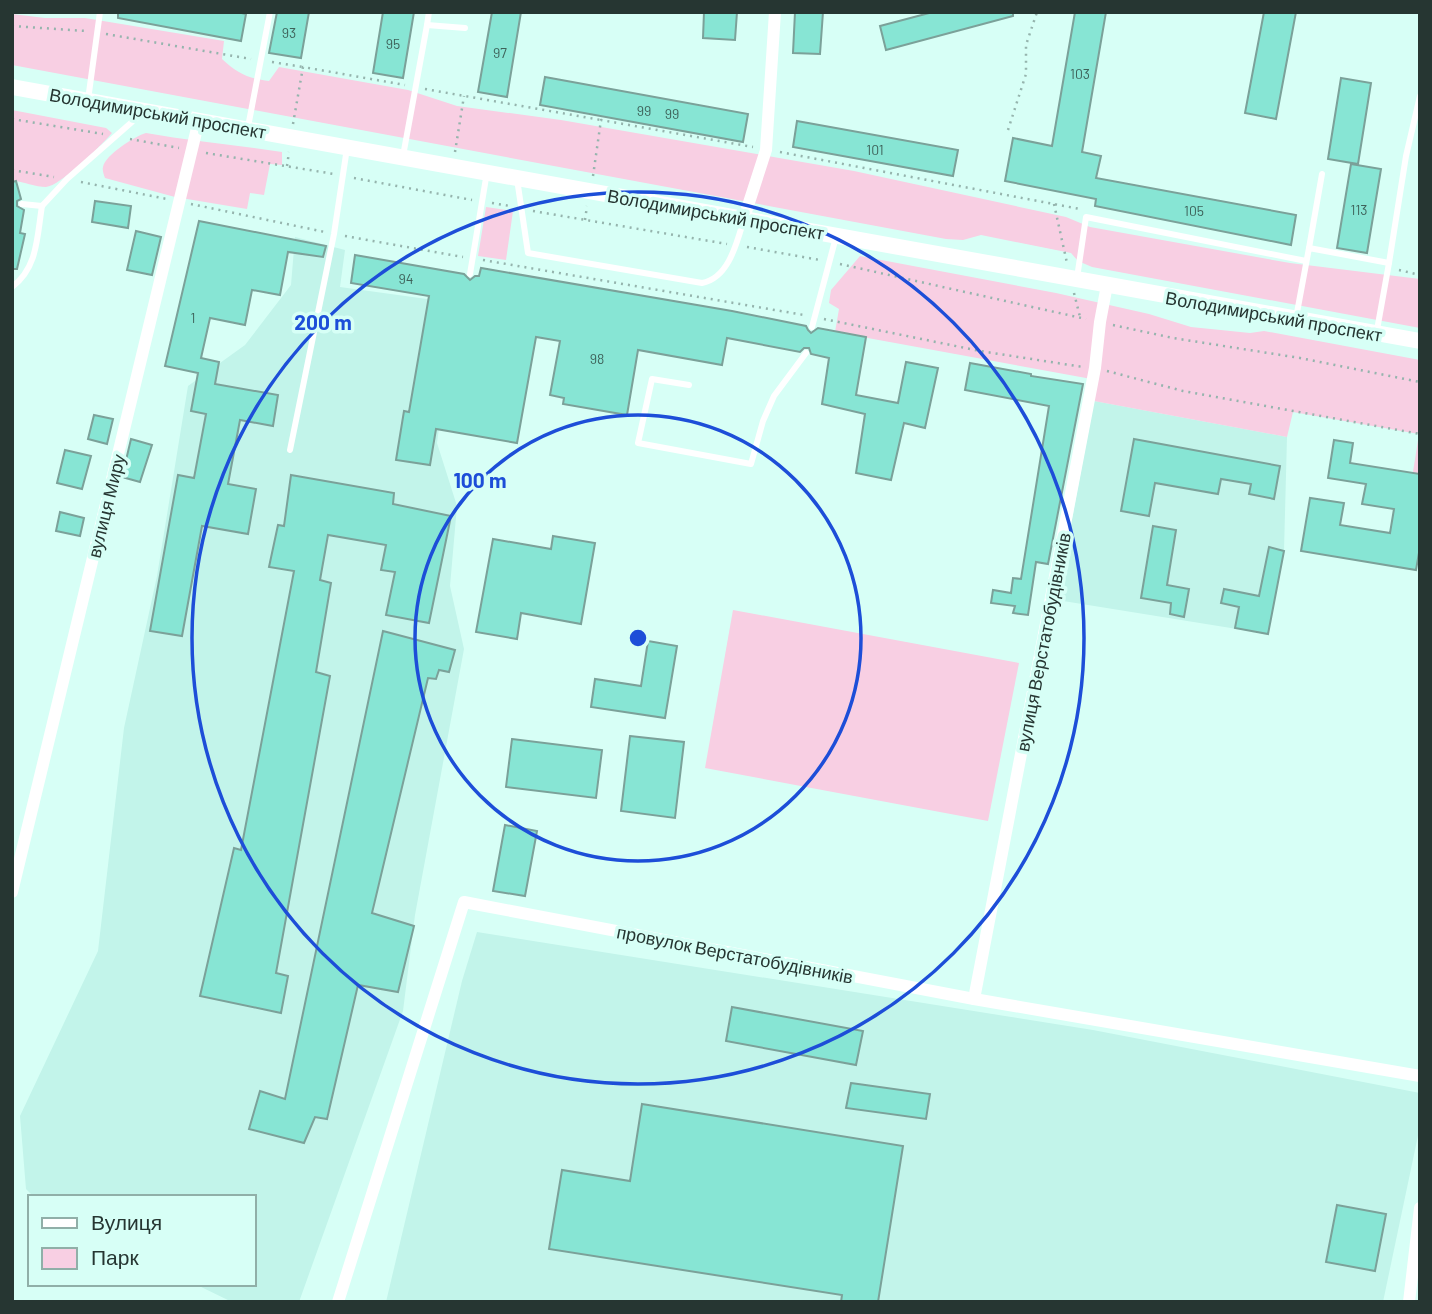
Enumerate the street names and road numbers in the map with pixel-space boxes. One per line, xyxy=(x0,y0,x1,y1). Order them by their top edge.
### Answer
street label: Володимирський проспект xyxy=(48,83,268,143)
street label: Володимирський проспект xyxy=(606,184,826,244)
street label: Володимирський проспект xyxy=(1164,286,1384,346)
street label: вулиця Миру xyxy=(83,452,129,560)
street label: вулиця Верстатобудівників xyxy=(1011,531,1075,753)
street label: провулок Верстатобудівників xyxy=(615,920,855,988)

